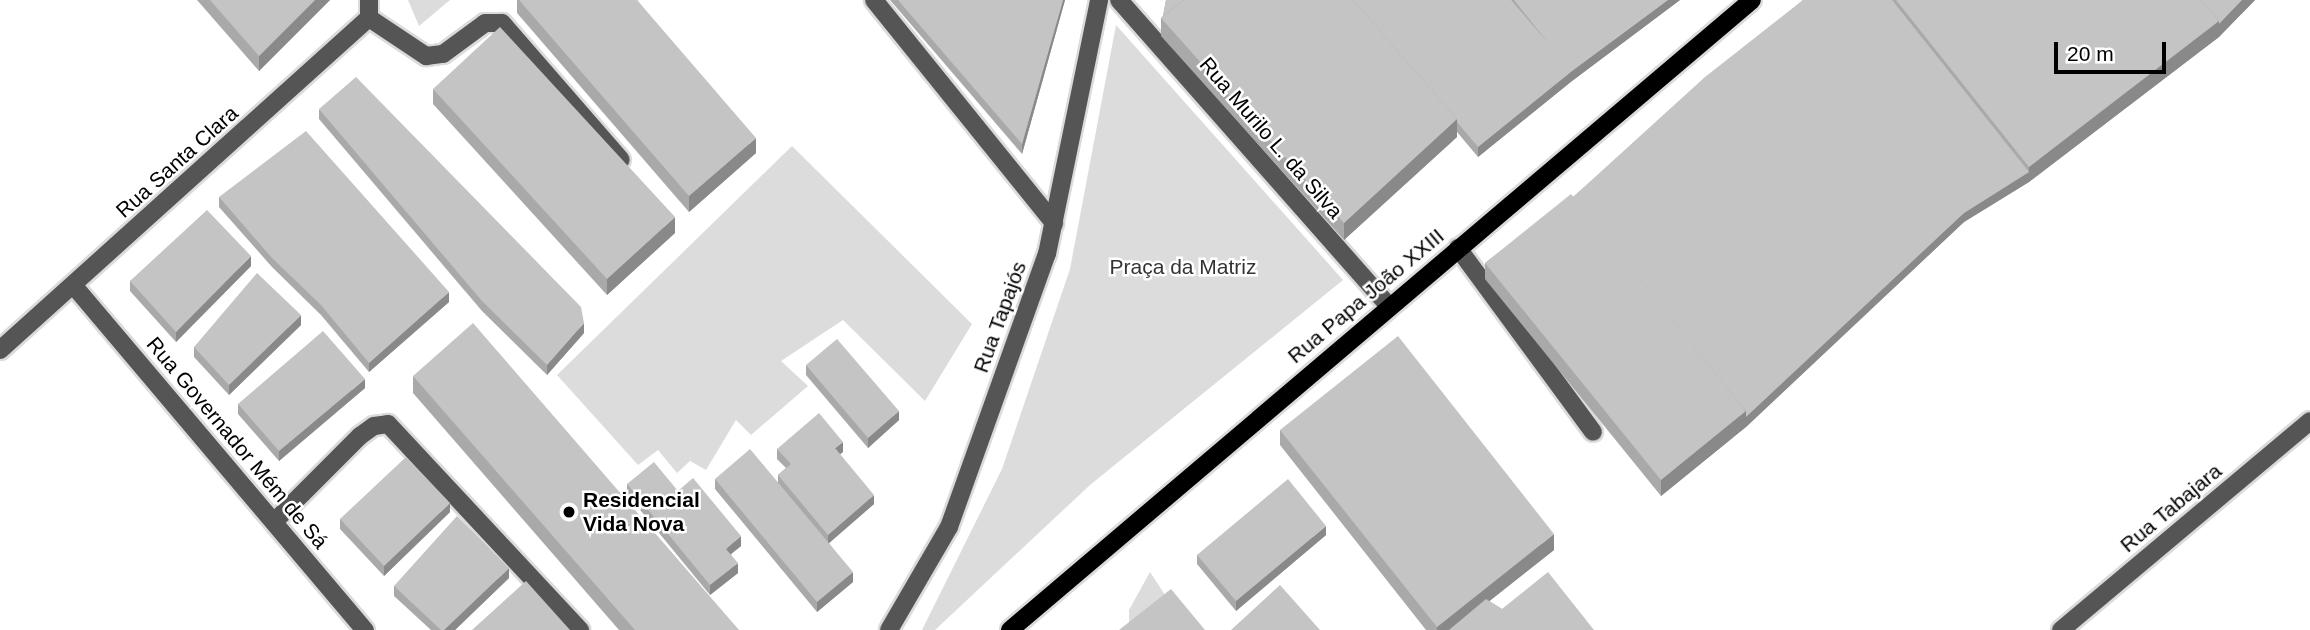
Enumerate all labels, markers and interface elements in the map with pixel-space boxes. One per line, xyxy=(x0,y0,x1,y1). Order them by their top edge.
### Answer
scale bar xyxy=(2058,28,2170,72)
text: 20 m xyxy=(2067,42,2114,65)
street label: Rua Murilo L. da Silva xyxy=(1194,52,1348,224)
street label: Rua Santa Clara xyxy=(111,101,243,223)
street label: Rua Papa João XXIII xyxy=(1283,223,1449,369)
park label: Praça da Matriz xyxy=(1109,254,1257,280)
street label: Rua Tapajós xyxy=(968,258,1032,376)
street label: Rua Governador Mém de Sá xyxy=(141,332,333,554)
street label: Rua Tabajara xyxy=(2115,458,2227,558)
place label: Residencial Vida Nova xyxy=(583,487,700,537)
marker: Residencial Vida Nova xyxy=(561,504,577,520)

